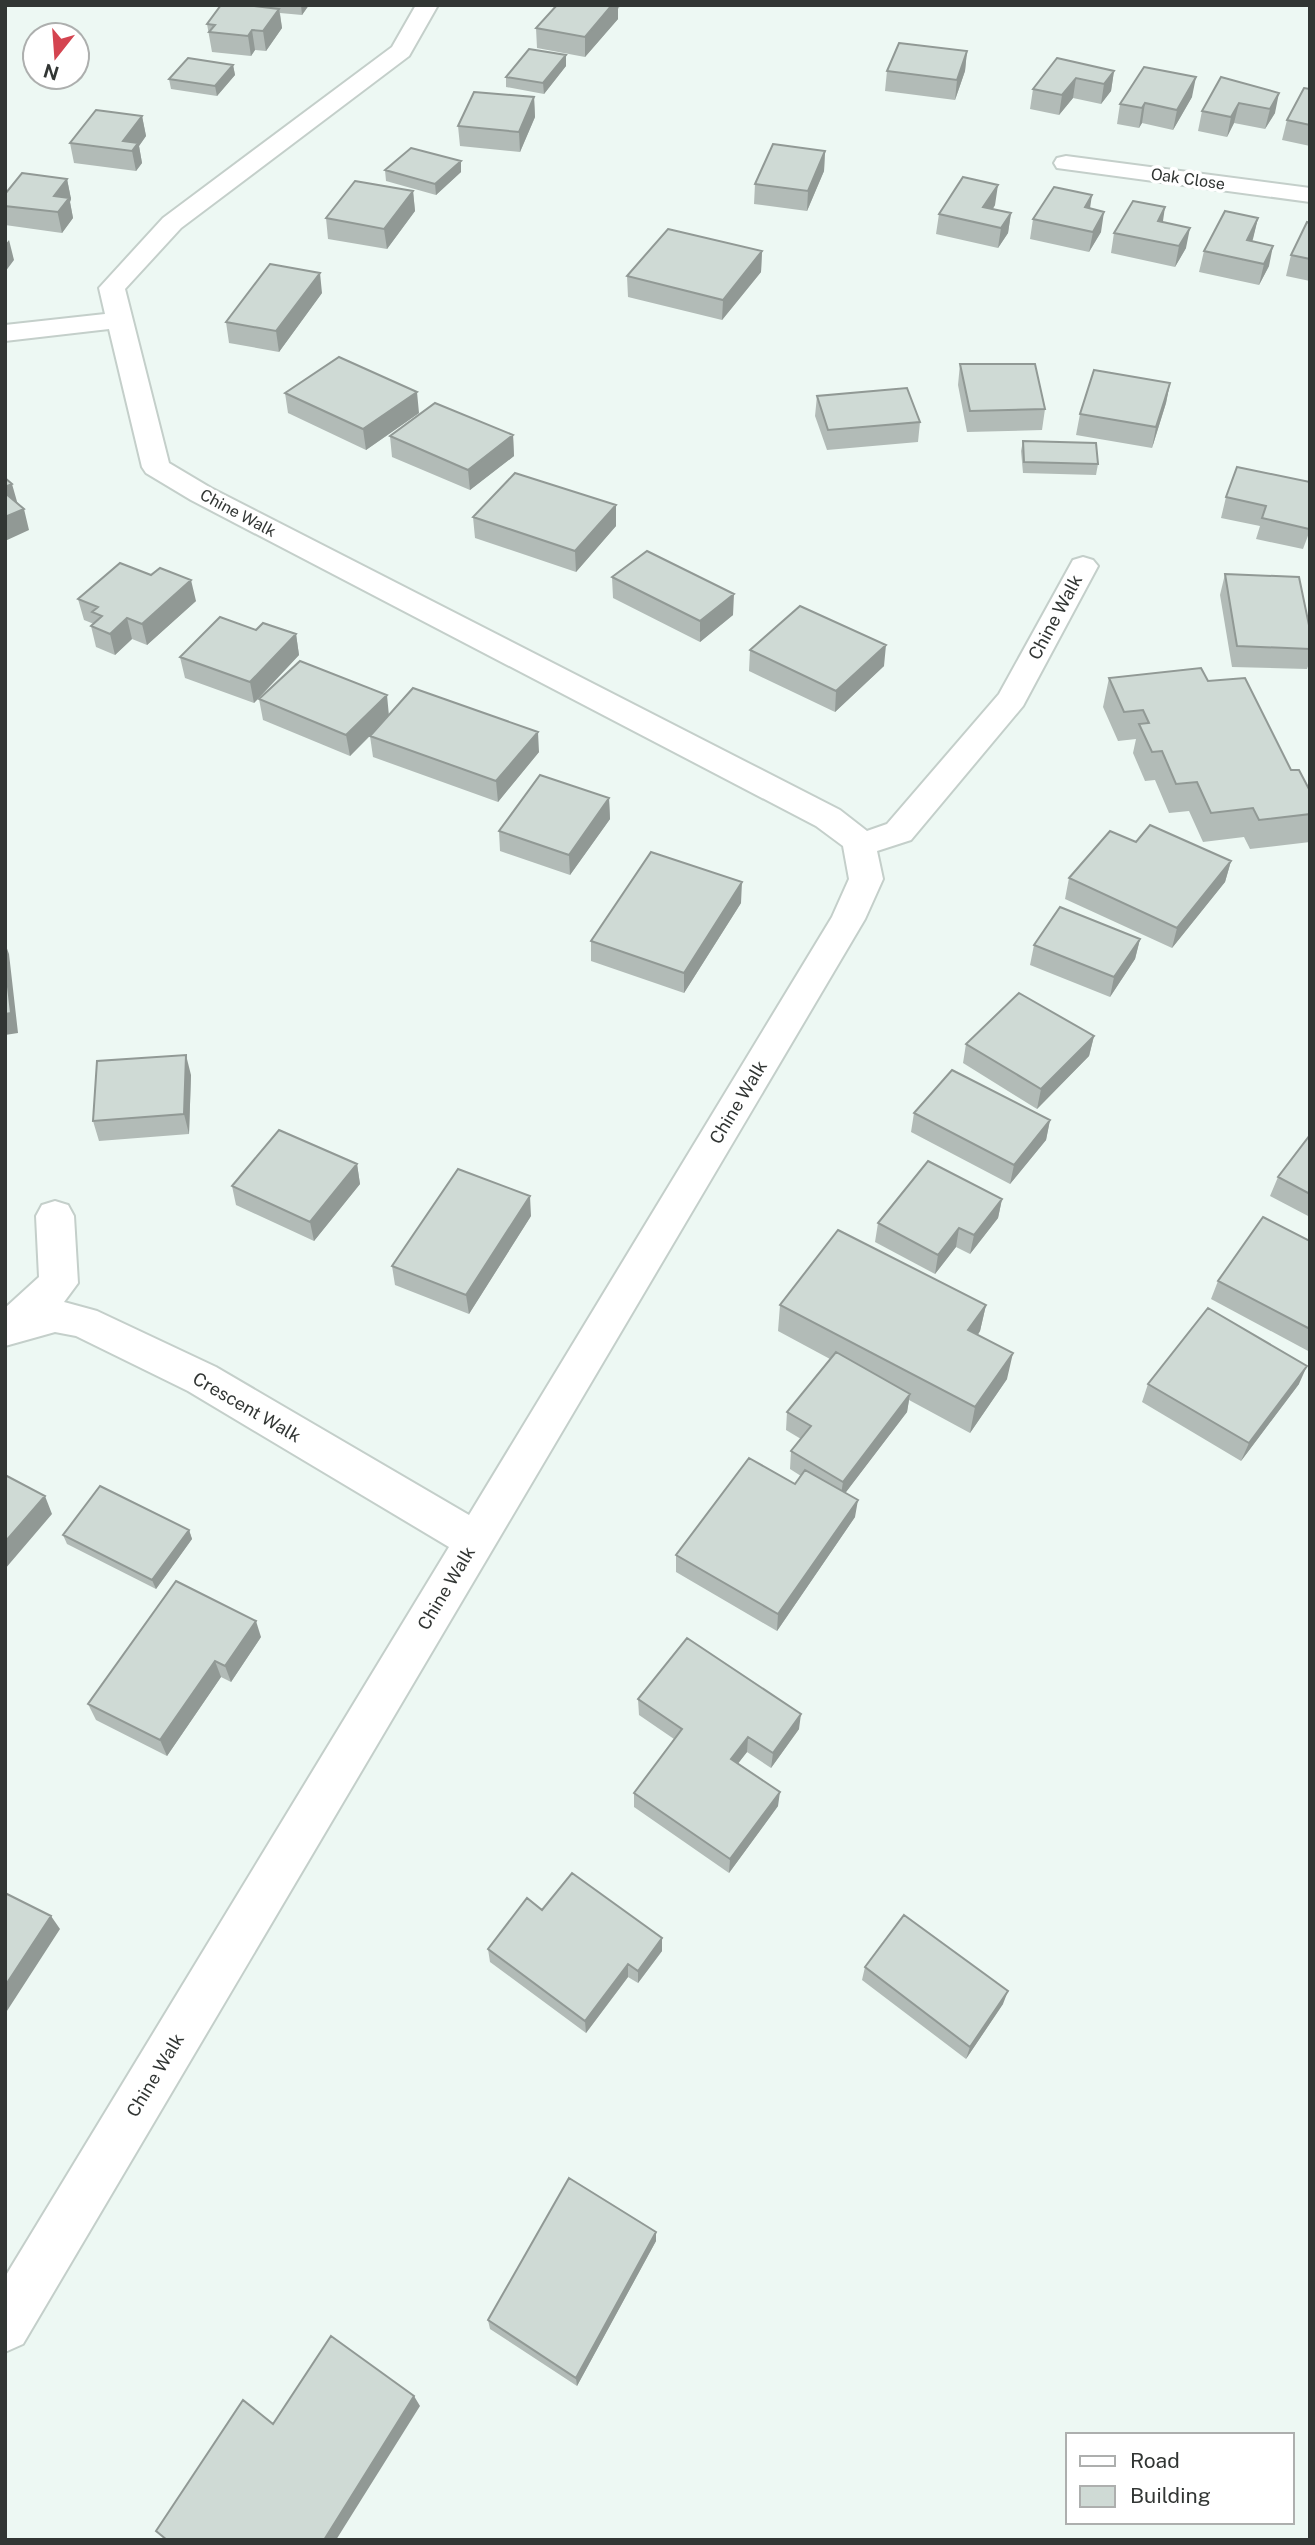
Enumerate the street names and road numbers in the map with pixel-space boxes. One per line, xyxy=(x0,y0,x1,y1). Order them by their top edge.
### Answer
street label: Oak Close xyxy=(1150,164,1226,194)
street label: Chine Walk xyxy=(197,485,279,541)
street label: Chine Walk xyxy=(1024,571,1086,663)
street label: Chine Walk xyxy=(705,1056,771,1148)
street label: Crescent Walk xyxy=(189,1368,305,1446)
street label: Chine Walk xyxy=(413,1542,479,1634)
street label: Chine Walk xyxy=(122,2029,188,2121)

